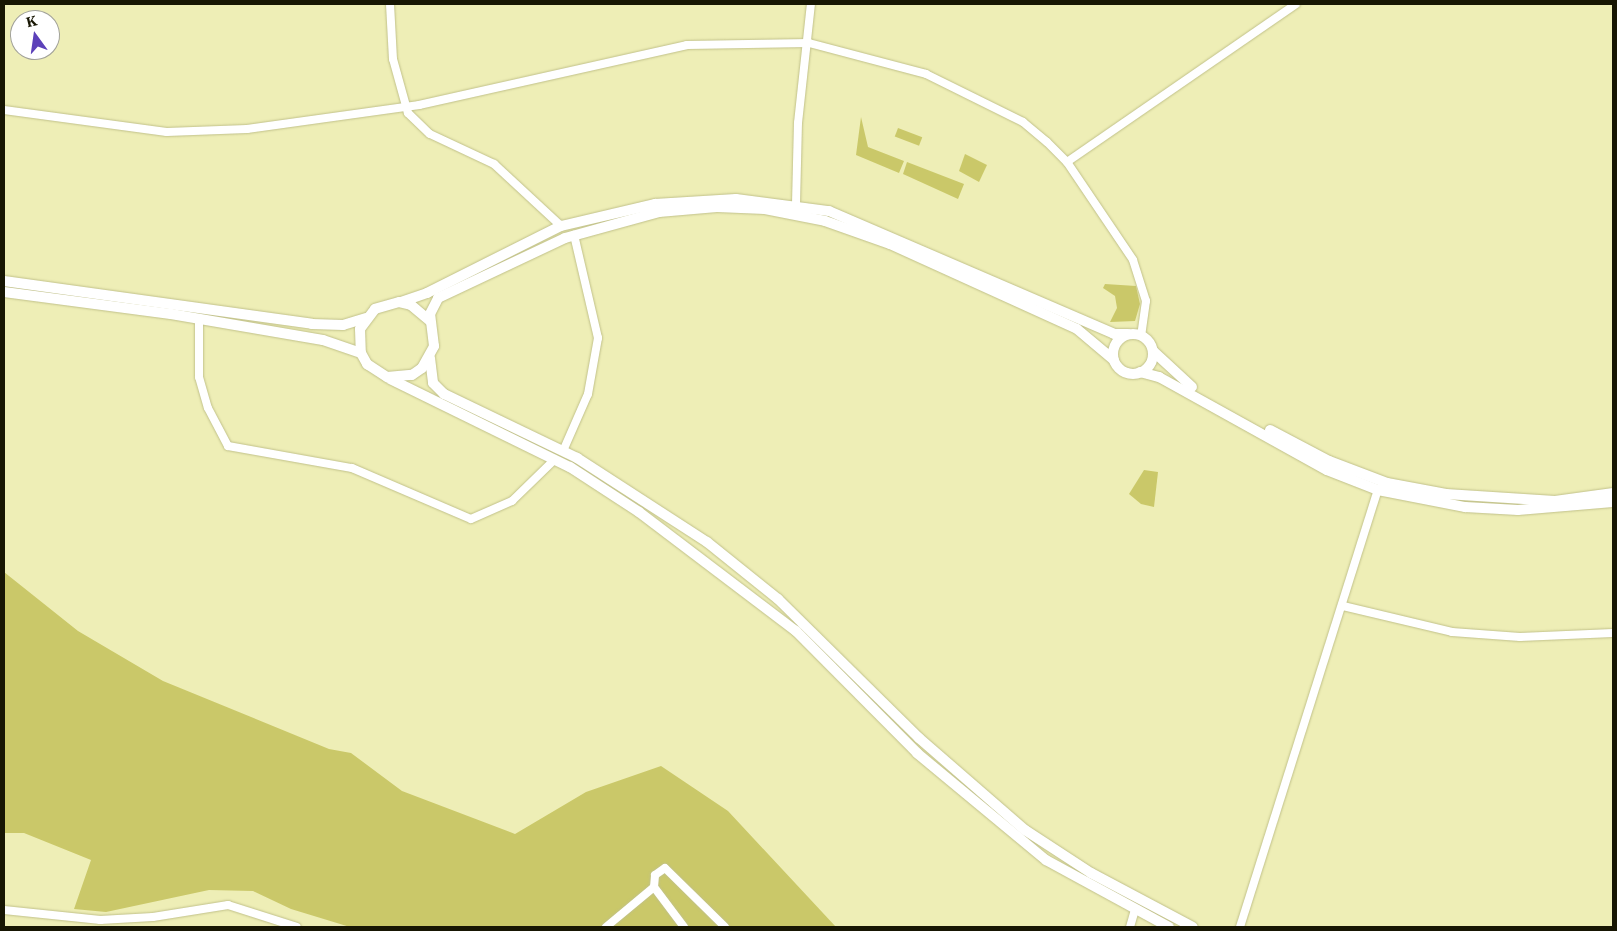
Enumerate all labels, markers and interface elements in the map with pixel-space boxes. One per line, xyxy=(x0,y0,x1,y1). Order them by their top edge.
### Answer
north arrow xyxy=(10,10,60,60)
text: K xyxy=(24,11,39,31)

